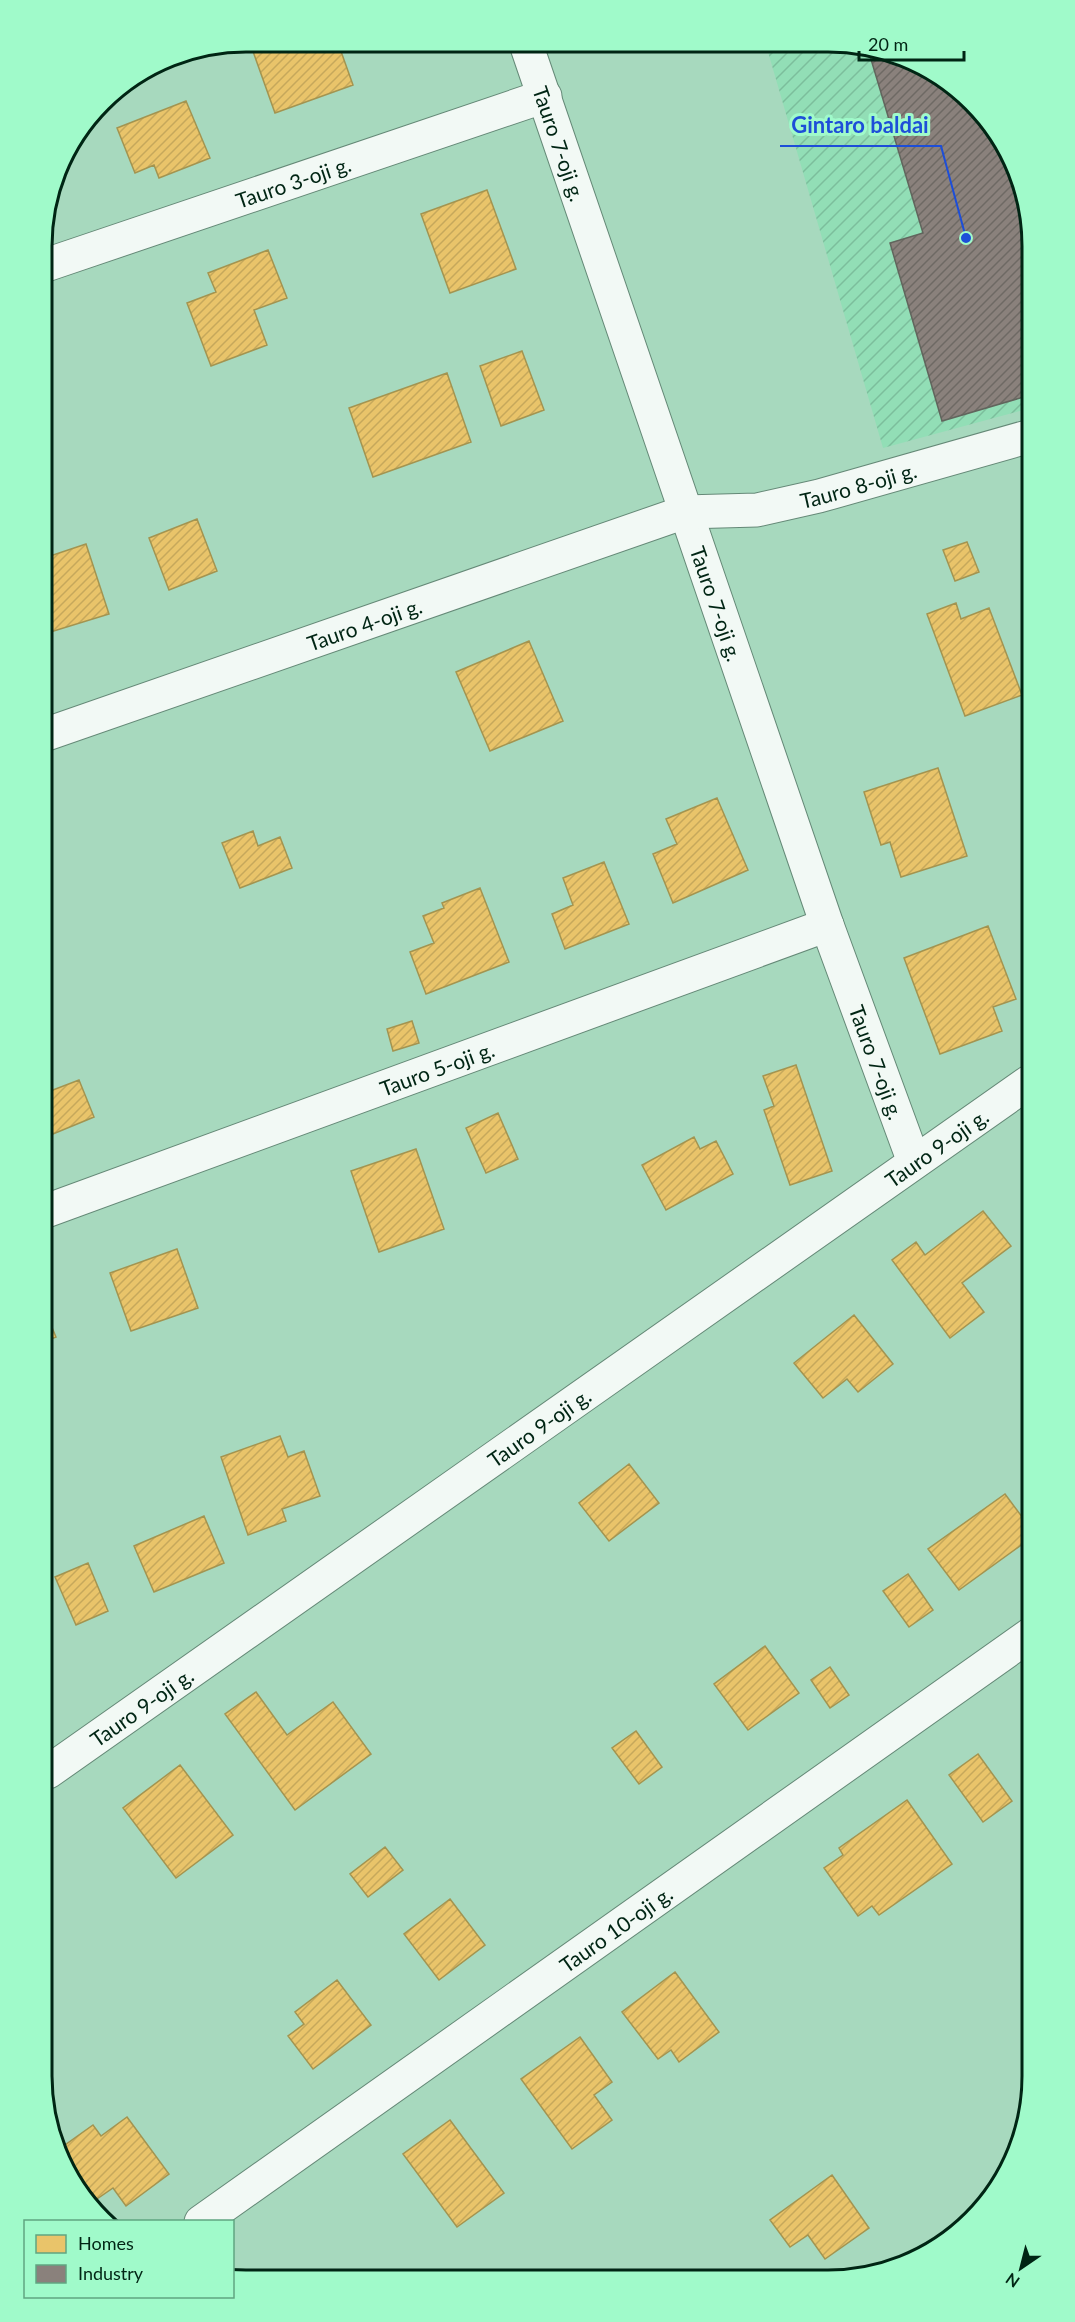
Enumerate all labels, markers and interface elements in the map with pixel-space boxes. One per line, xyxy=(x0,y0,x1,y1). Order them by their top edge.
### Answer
scale bar xyxy=(859,24,964,62)
text: 20 m xyxy=(868,33,908,55)
street label: Tauro 7-oji g. xyxy=(529,83,591,204)
callout: Gintaro baldai xyxy=(780,106,941,146)
text: Gintaro baldai xyxy=(791,111,929,138)
street label: Tauro 3-oji g. xyxy=(232,150,354,212)
street label: Tauro 8-oji g. xyxy=(797,456,919,512)
street label: Tauro 7-oji g. xyxy=(686,542,748,664)
street label: Tauro 4-oji g. xyxy=(303,592,425,655)
street label: Tauro 7-oji g. xyxy=(845,1001,910,1123)
street label: Tauro 5-oji g. xyxy=(376,1036,497,1100)
street label: Tauro 9-oji g. xyxy=(880,1102,993,1192)
street label: Tauro 9-oji g. xyxy=(482,1382,595,1472)
street label: Tauro 9-oji g. xyxy=(85,1662,198,1751)
street label: Tauro 10-oji g. xyxy=(554,1880,677,1977)
legend xyxy=(24,2220,234,2298)
text: Homes xyxy=(78,2232,134,2254)
north arrow xyxy=(991,2238,1051,2298)
text: Industry xyxy=(78,2262,144,2284)
text: N xyxy=(1002,2269,1023,2292)

